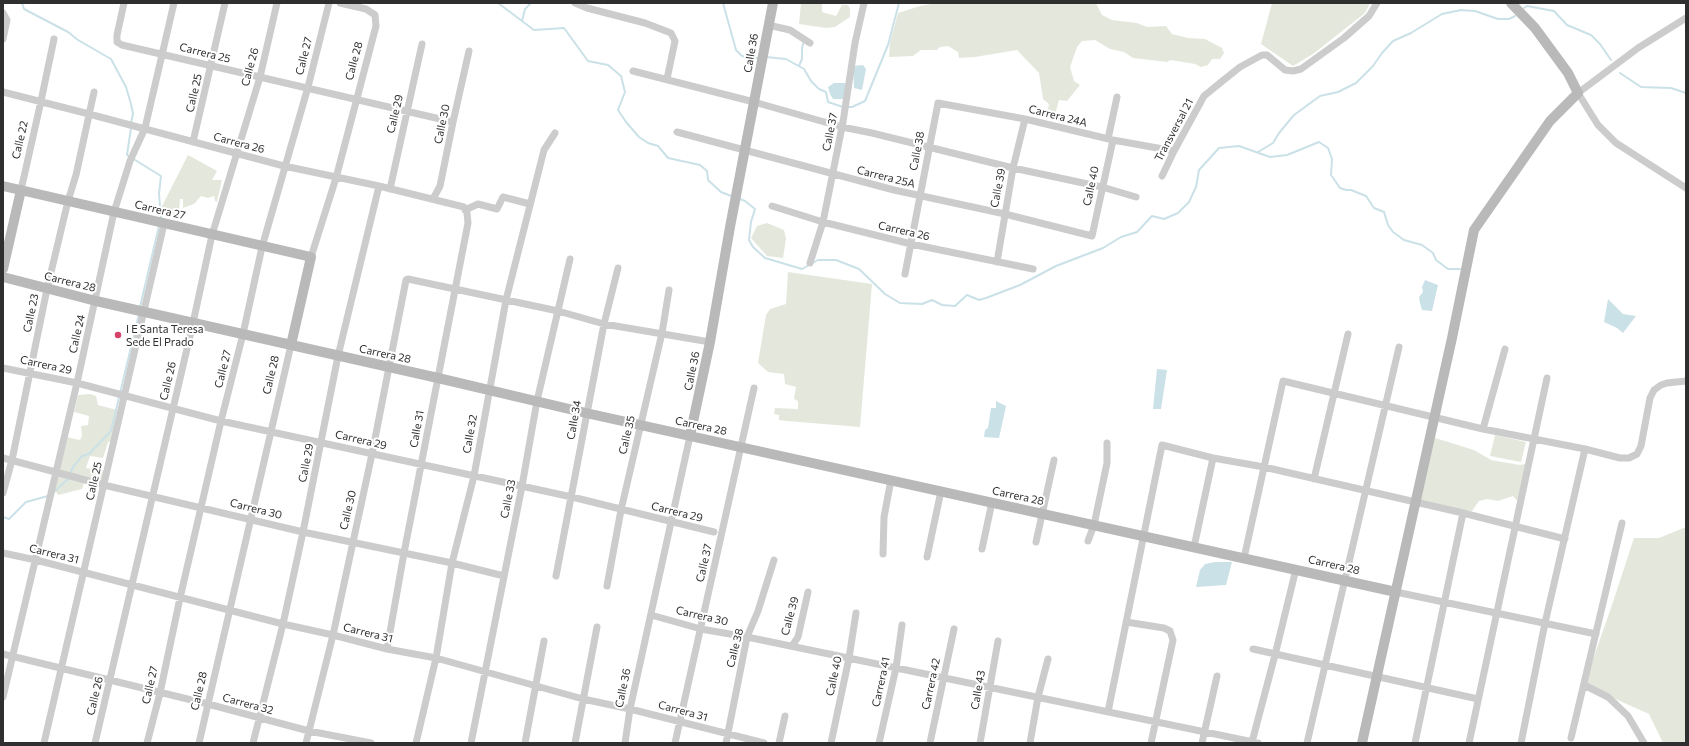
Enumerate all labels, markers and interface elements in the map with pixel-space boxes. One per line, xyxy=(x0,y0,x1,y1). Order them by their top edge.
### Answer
street label: Calle 36 xyxy=(741,32,761,74)
street label: Calle 27 xyxy=(293,36,315,76)
street label: Carrera 25 xyxy=(178,40,232,66)
street label: Calle 28 xyxy=(343,40,365,82)
street label: Calle 26 xyxy=(239,46,261,88)
street label: Calle 25 xyxy=(183,72,205,114)
street label: Calle 29 xyxy=(384,93,406,135)
street label: Transversal 21 xyxy=(1152,96,1196,164)
street label: Carrera 24A xyxy=(1027,102,1089,130)
street label: Calle 30 xyxy=(431,103,453,145)
street label: Calle 37 xyxy=(820,112,840,152)
street label: Calle 22 xyxy=(9,120,31,160)
street label: Carrera 26 xyxy=(212,130,266,156)
street label: Calle 38 xyxy=(907,130,927,172)
street label: Carrera 25A xyxy=(855,163,917,191)
street label: Calle 40 xyxy=(1080,165,1102,207)
street label: Calle 39 xyxy=(988,167,1008,209)
street label: Carrera 27 xyxy=(133,198,187,222)
street label: Carrera 26 xyxy=(877,219,931,243)
street label: Carrera 28 xyxy=(43,269,97,295)
street label: Calle 23 xyxy=(20,292,42,334)
street label: Calle 24 xyxy=(66,313,88,355)
place label: I E Santa Teresa Sede El Prado xyxy=(126,322,203,348)
marker: I E Santa Teresa Sede El Prado xyxy=(113,330,123,340)
street label: Carrera 28 xyxy=(358,342,412,366)
street label: Calle 27 xyxy=(212,349,234,389)
street label: Calle 36 xyxy=(681,350,703,392)
street label: Carrera 29 xyxy=(19,353,73,377)
street label: Calle 28 xyxy=(260,354,282,396)
street label: Calle 26 xyxy=(157,360,179,402)
street label: Calle 34 xyxy=(564,399,584,441)
street label: Calle 31 xyxy=(407,409,427,449)
street label: Calle 32 xyxy=(460,414,480,454)
street label: Calle 35 xyxy=(616,414,638,456)
street label: Carrera 28 xyxy=(674,414,728,438)
street label: Carrera 29 xyxy=(334,428,388,452)
street label: Calle 29 xyxy=(296,442,316,484)
street label: Calle 25 xyxy=(83,460,105,502)
street label: Calle 33 xyxy=(498,478,518,520)
street label: Carrera 28 xyxy=(991,484,1045,508)
street label: Calle 30 xyxy=(337,489,359,531)
street label: Carrera 30 xyxy=(229,496,283,522)
street label: Carrera 29 xyxy=(650,499,704,525)
street label: Carrera 31 xyxy=(28,541,80,567)
street label: Calle 37 xyxy=(693,543,715,583)
street label: Carrera 28 xyxy=(1307,553,1361,577)
street label: Calle 39 xyxy=(778,595,802,637)
street label: Carrera 30 xyxy=(675,604,729,628)
street label: Carrera 31 xyxy=(342,620,394,646)
street label: Calle 38 xyxy=(724,627,746,669)
street label: Calle 40 xyxy=(823,655,845,697)
street label: Carrera 41 xyxy=(869,656,893,708)
street label: Carrera 42 xyxy=(919,657,943,711)
street label: Calle 27 xyxy=(139,665,161,705)
street label: Calle 36 xyxy=(612,667,634,709)
street label: Calle 43 xyxy=(968,669,988,711)
street label: Calle 28 xyxy=(188,670,210,712)
street label: Calle 26 xyxy=(84,675,106,717)
street label: Carrera 32 xyxy=(221,691,275,717)
street label: Carrera 31 xyxy=(657,698,709,724)

